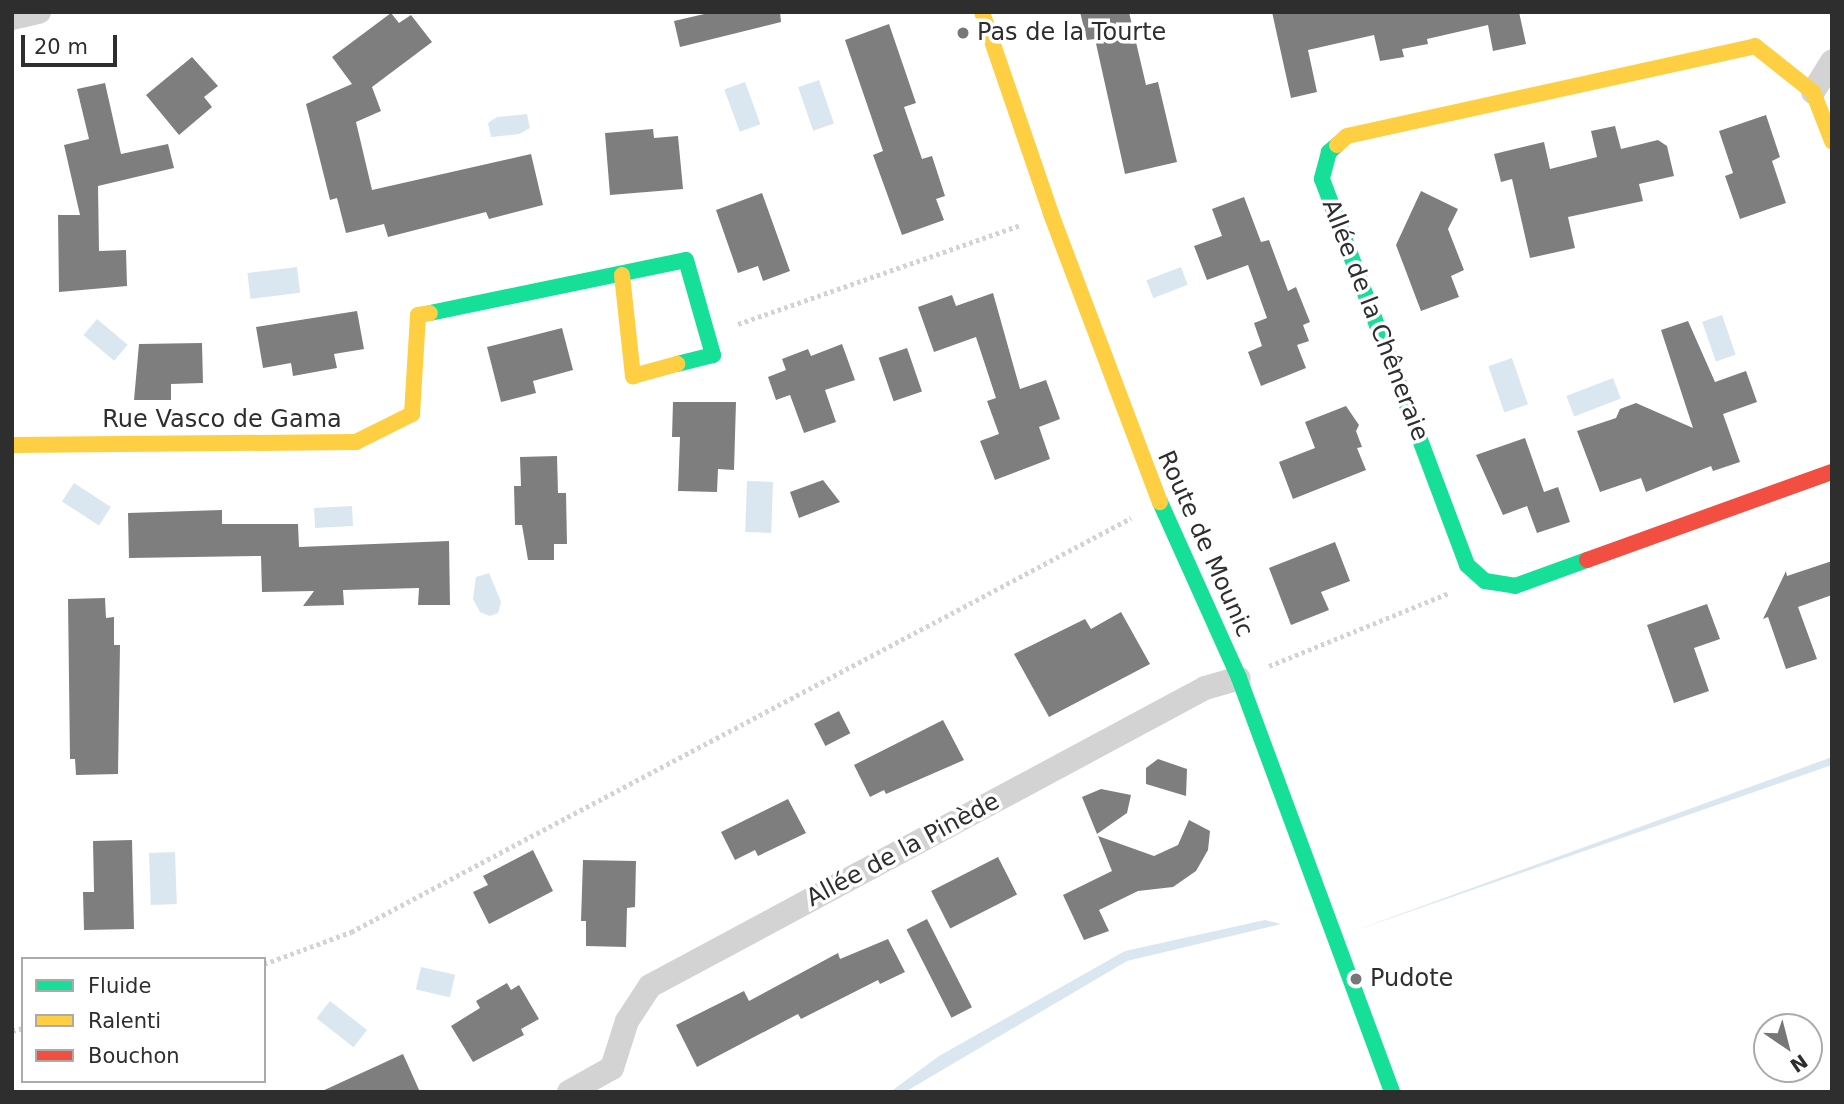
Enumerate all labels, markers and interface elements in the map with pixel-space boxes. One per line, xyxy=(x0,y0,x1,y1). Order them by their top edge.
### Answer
place label: Pas de la Tourte xyxy=(977,19,1166,47)
scale bar xyxy=(24,21,121,65)
marker: Pas de la Tourte xyxy=(955,25,971,41)
text: 20 m xyxy=(34,35,88,59)
street label: Allée de la Chêneraie xyxy=(1316,195,1434,445)
street label: Rue Vasco de Gama xyxy=(102,406,342,434)
street label: Route de Mounic xyxy=(1151,447,1259,641)
street label: Allée de la Pinède xyxy=(802,787,1004,913)
legend xyxy=(21,957,266,1083)
place label: Pudote xyxy=(1370,965,1453,993)
marker: Pudote xyxy=(1348,971,1364,987)
text: Fluide xyxy=(88,974,151,998)
text: Ralenti xyxy=(88,1009,161,1033)
north arrow xyxy=(1753,1013,1823,1083)
text: Bouchon xyxy=(88,1044,180,1068)
text: N xyxy=(1786,1050,1812,1077)

